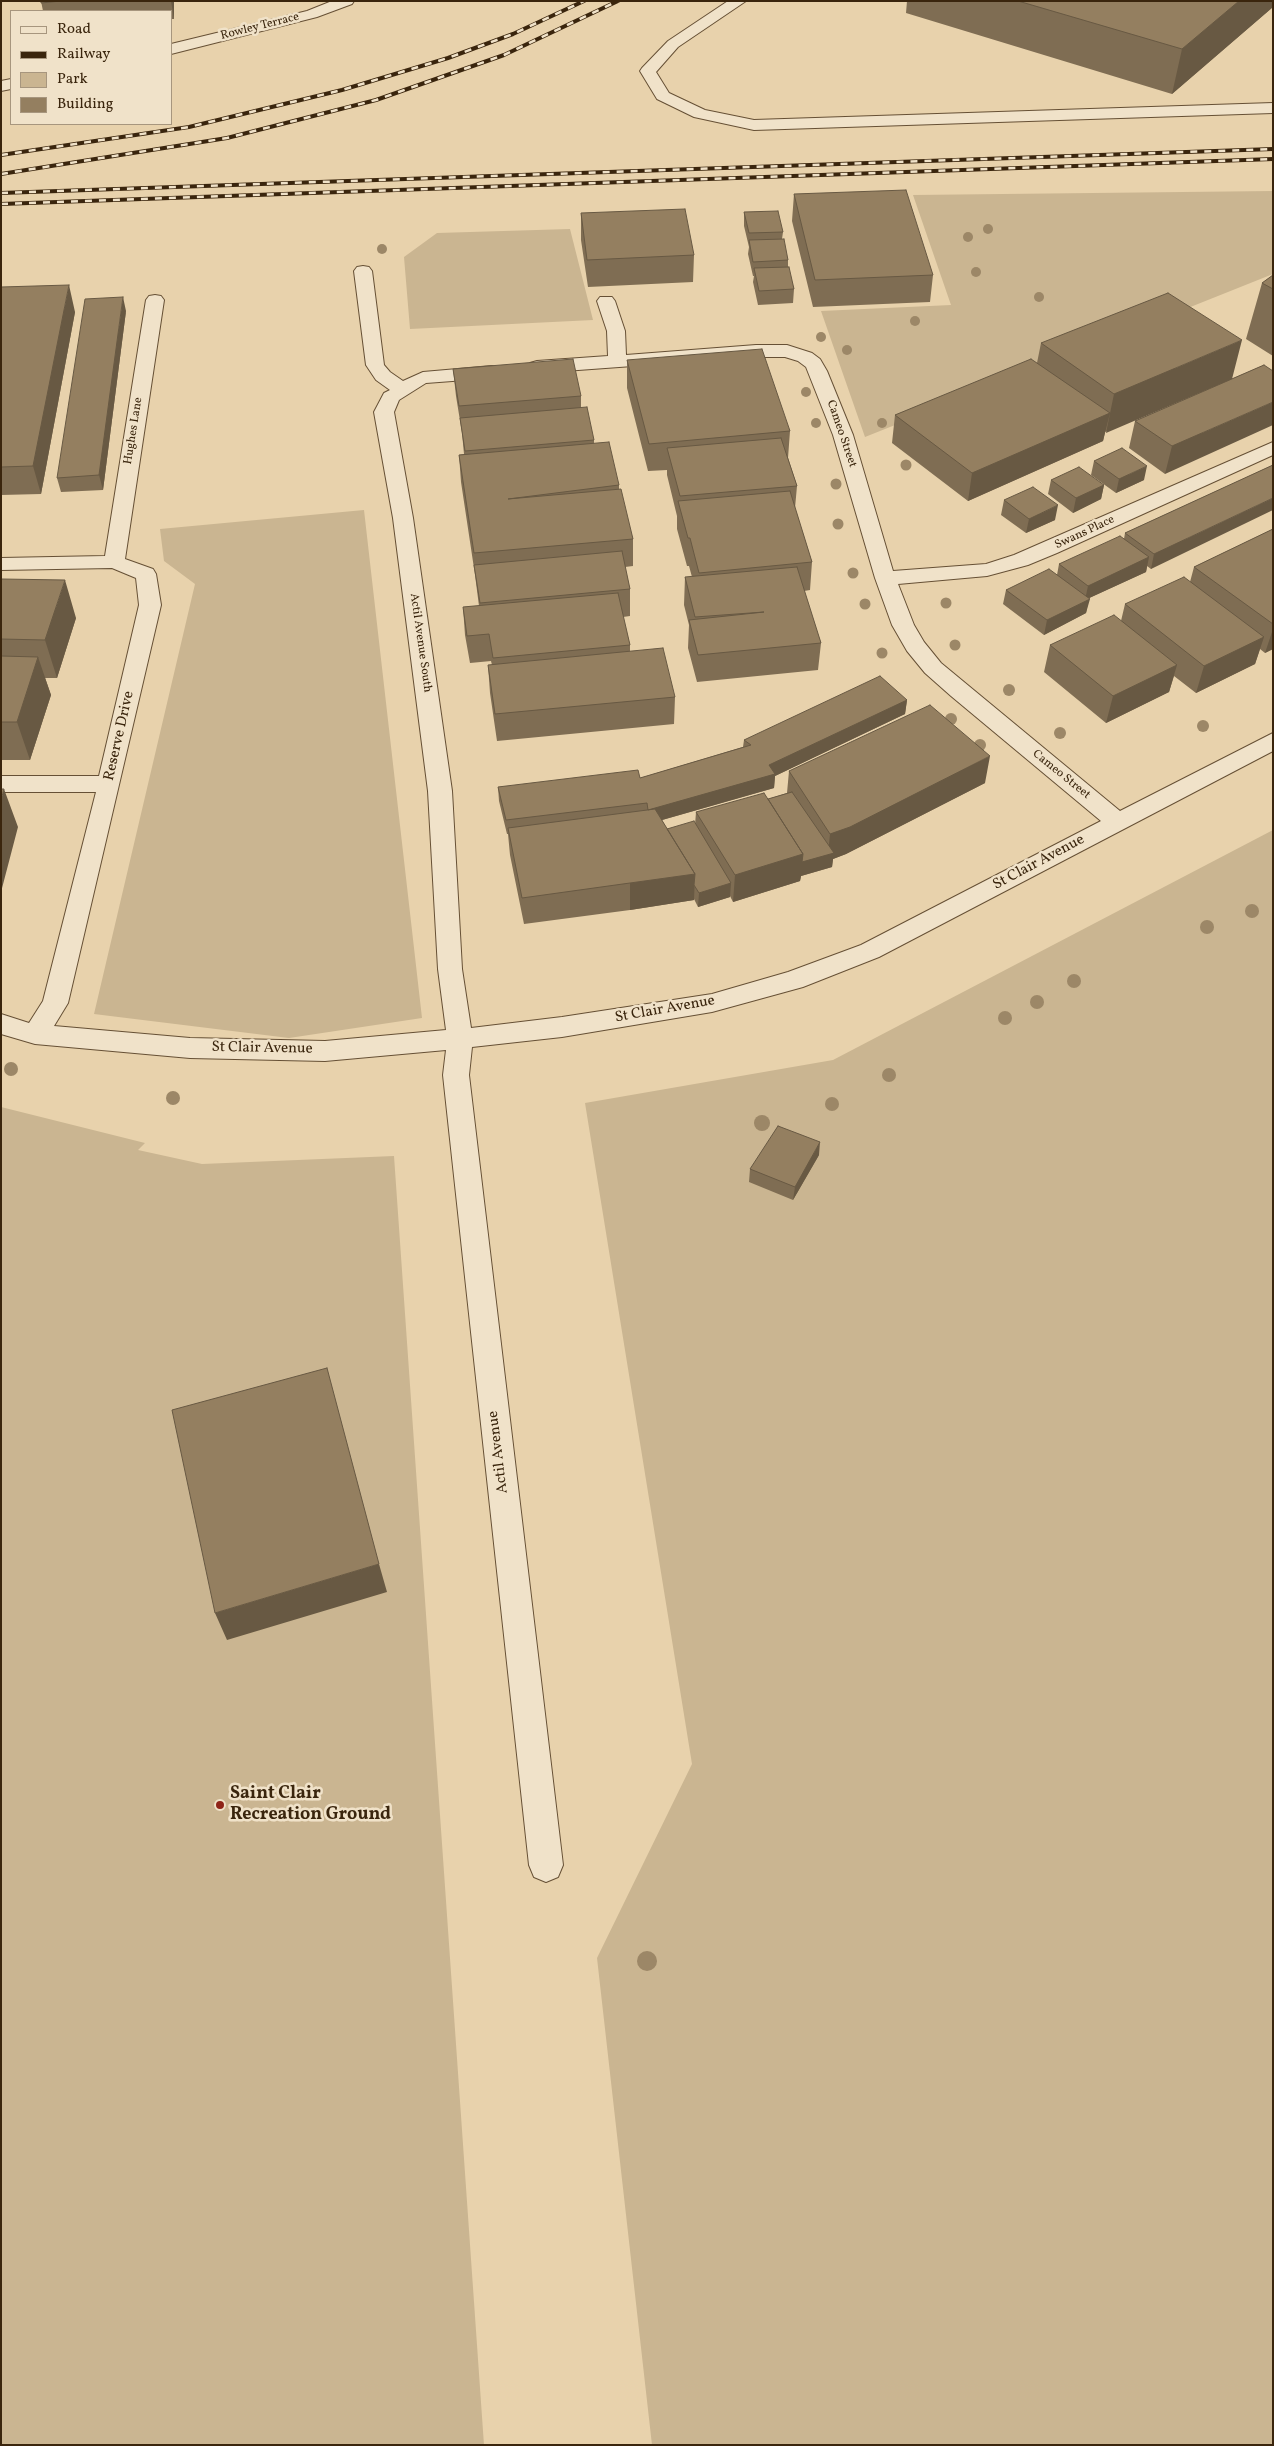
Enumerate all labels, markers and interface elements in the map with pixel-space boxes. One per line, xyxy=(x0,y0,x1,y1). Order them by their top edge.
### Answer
legend xyxy=(10,10,172,125)
street label: Rowley Terrace xyxy=(219,10,301,44)
text: Road xyxy=(57,19,91,40)
text: Railway xyxy=(57,44,110,65)
text: Park xyxy=(57,69,88,90)
text: Building xyxy=(57,94,113,115)
street label: Hughes Lane xyxy=(122,396,146,466)
street label: Cameo Street xyxy=(823,398,859,470)
street label: Swans Place xyxy=(1053,513,1117,553)
street label: Actil Avenue South xyxy=(406,592,434,694)
street label: Reserve Drive xyxy=(101,689,139,783)
street label: Cameo Street xyxy=(1029,747,1093,803)
street label: St Clair Avenue xyxy=(990,831,1088,895)
street label: St Clair Avenue xyxy=(614,992,716,1028)
street label: St Clair Avenue xyxy=(211,1039,313,1059)
street label: Actil Avenue xyxy=(485,1410,513,1494)
place label: Saint Clair Recreation Ground xyxy=(230,1784,391,1826)
marker: Saint Clair Recreation Ground xyxy=(214,1799,226,1811)

